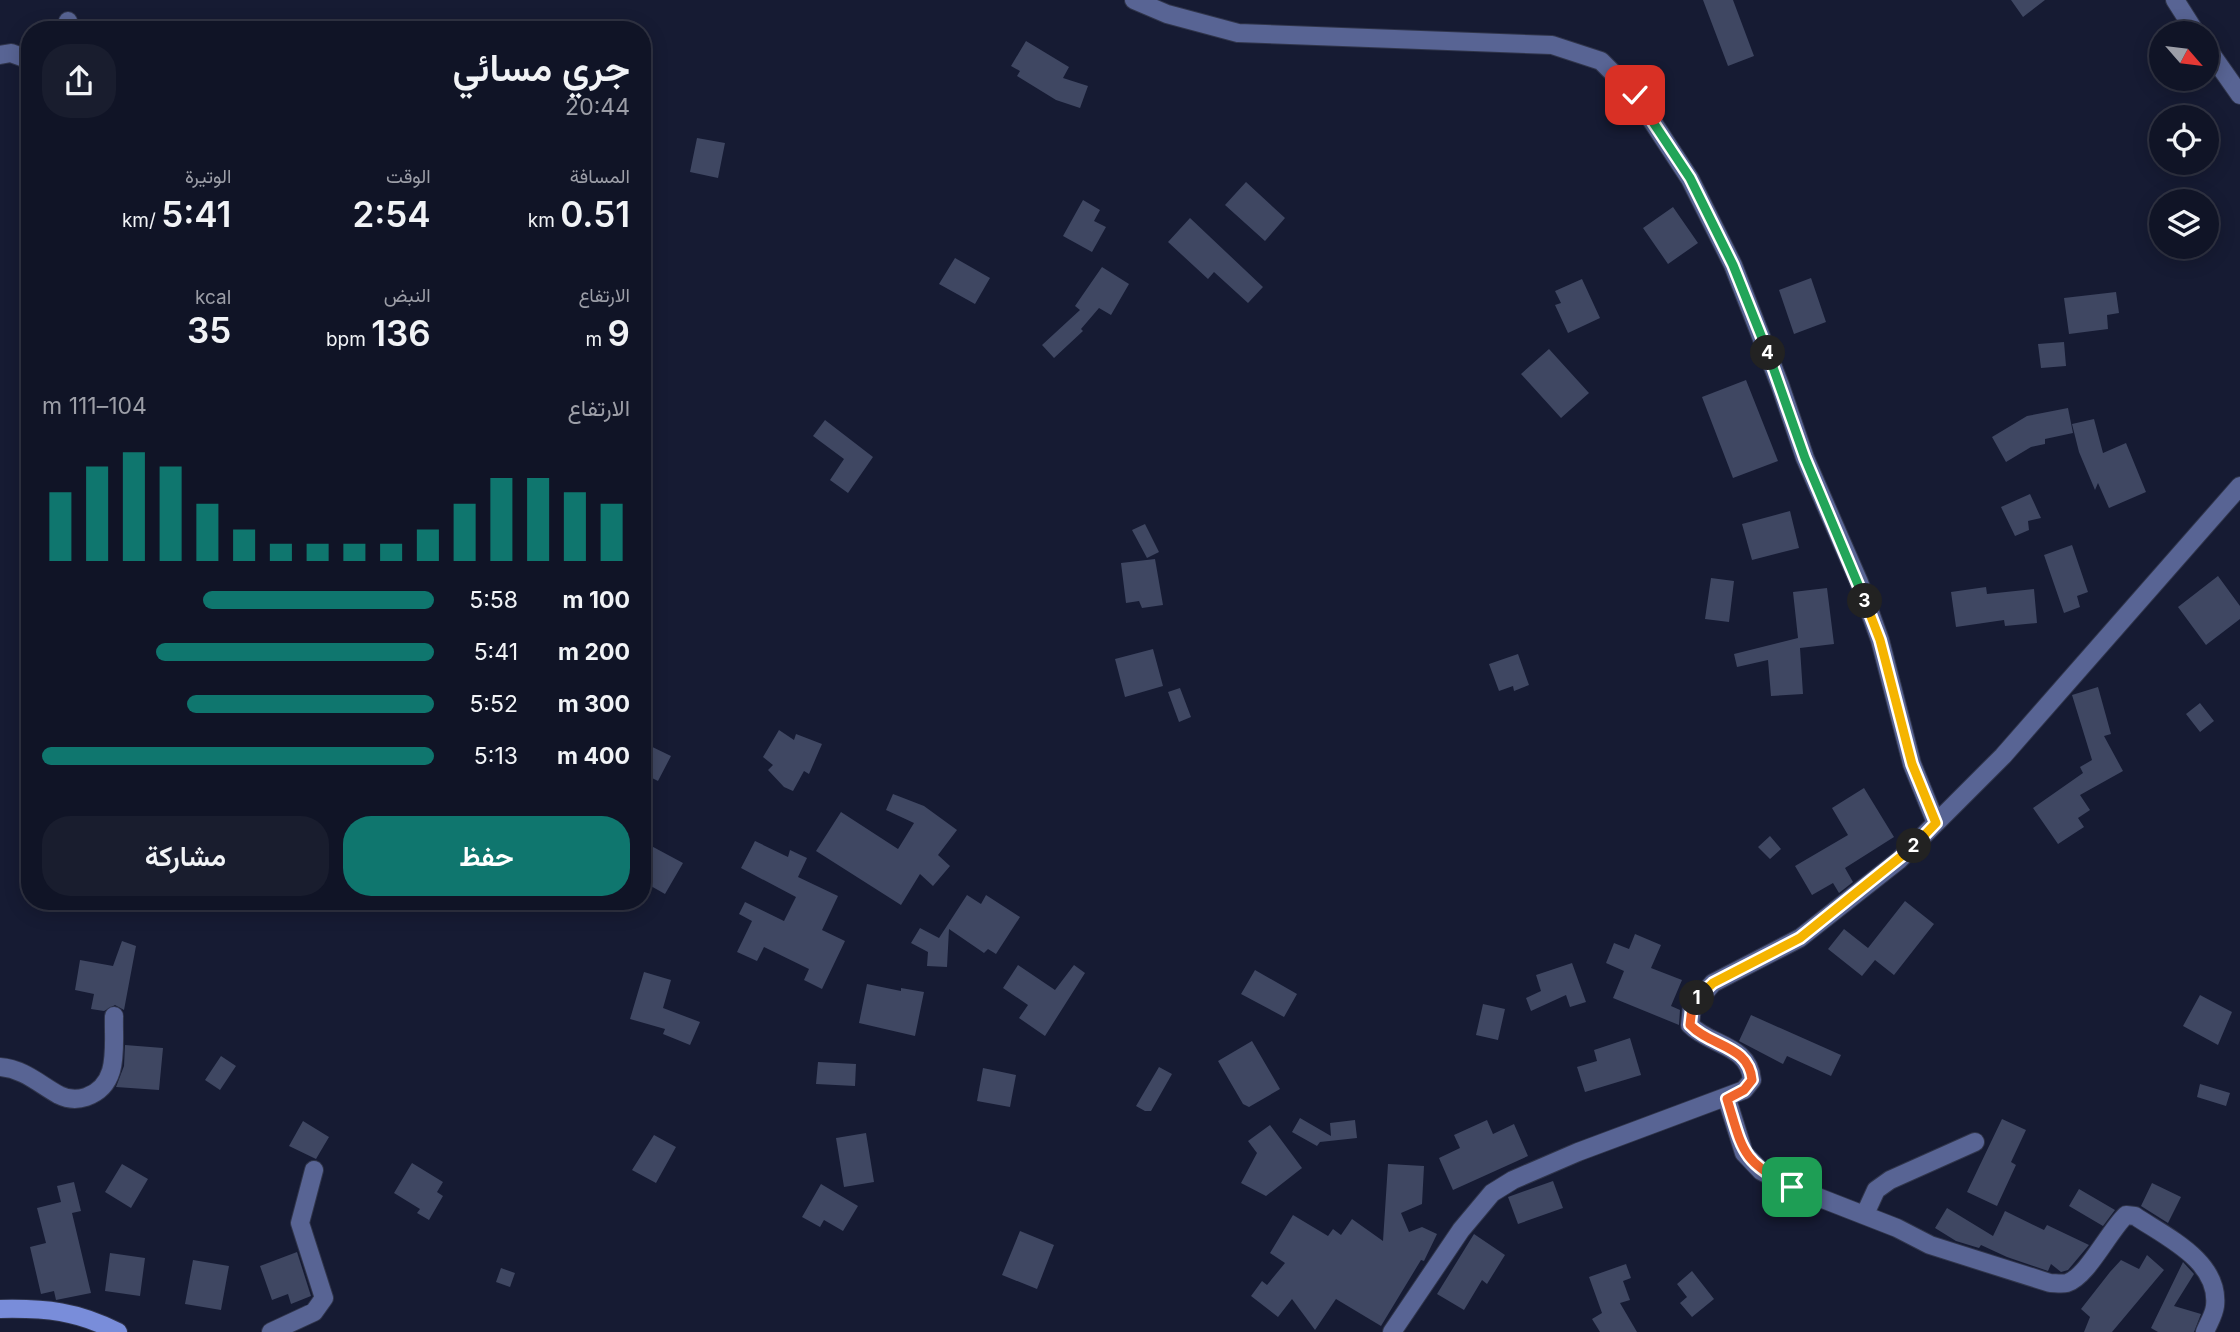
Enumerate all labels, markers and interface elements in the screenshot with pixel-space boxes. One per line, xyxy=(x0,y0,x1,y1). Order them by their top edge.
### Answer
north arrow xyxy=(2149,21,2219,91)
map controls xyxy=(2149,21,2219,259)
button: share xyxy=(42,44,116,118)
text: جري مسائي xyxy=(453,44,630,90)
pin xyxy=(1605,65,1665,125)
icon: check xyxy=(1616,76,1654,114)
text: 20:44 xyxy=(565,93,630,121)
button: locate xyxy=(2149,105,2219,175)
text: الوتيرة xyxy=(185,165,231,188)
text: الوقت xyxy=(386,165,431,188)
text: المسافة xyxy=(570,165,630,188)
button: layers xyxy=(2149,189,2219,259)
text: 5:41 xyxy=(161,193,231,235)
text: 2:54 xyxy=(352,193,431,235)
text: 0.51 xyxy=(560,193,630,235)
text: /km xyxy=(122,209,161,232)
text: km xyxy=(528,209,560,232)
text: النبض xyxy=(384,284,431,307)
text: الارتفاع xyxy=(578,284,630,307)
text: kcal xyxy=(195,286,231,309)
text: 35 xyxy=(187,309,231,351)
text: 136 xyxy=(371,312,431,354)
text: 9 xyxy=(608,312,630,354)
text: bpm xyxy=(326,328,371,351)
text: m xyxy=(586,328,608,351)
pin: 4 xyxy=(1750,336,1786,370)
text: 4 xyxy=(1761,341,1774,364)
text: 104–111 m xyxy=(42,392,147,420)
text: الارتفاع xyxy=(568,394,630,422)
pin: 3 xyxy=(1848,584,1882,618)
text: 5:58 xyxy=(469,586,518,614)
text: 100 m xyxy=(563,586,630,614)
text: 3 xyxy=(1858,589,1871,612)
text: 5:41 xyxy=(474,638,518,666)
text: 200 m xyxy=(558,638,630,666)
text: 5:52 xyxy=(469,690,518,718)
text: 300 m xyxy=(558,690,630,718)
text: 5:13 xyxy=(474,742,518,770)
text: 400 m xyxy=(557,742,630,770)
button: مشاركة xyxy=(42,816,329,896)
button: حفظ xyxy=(343,816,630,896)
pin: 2 xyxy=(1896,828,1932,864)
text: 2 xyxy=(1908,834,1919,857)
pin: 1 xyxy=(1680,981,1714,1016)
text: 1 xyxy=(1692,986,1701,1009)
pin xyxy=(1762,1157,1822,1217)
icon: arrive xyxy=(1773,1168,1811,1206)

